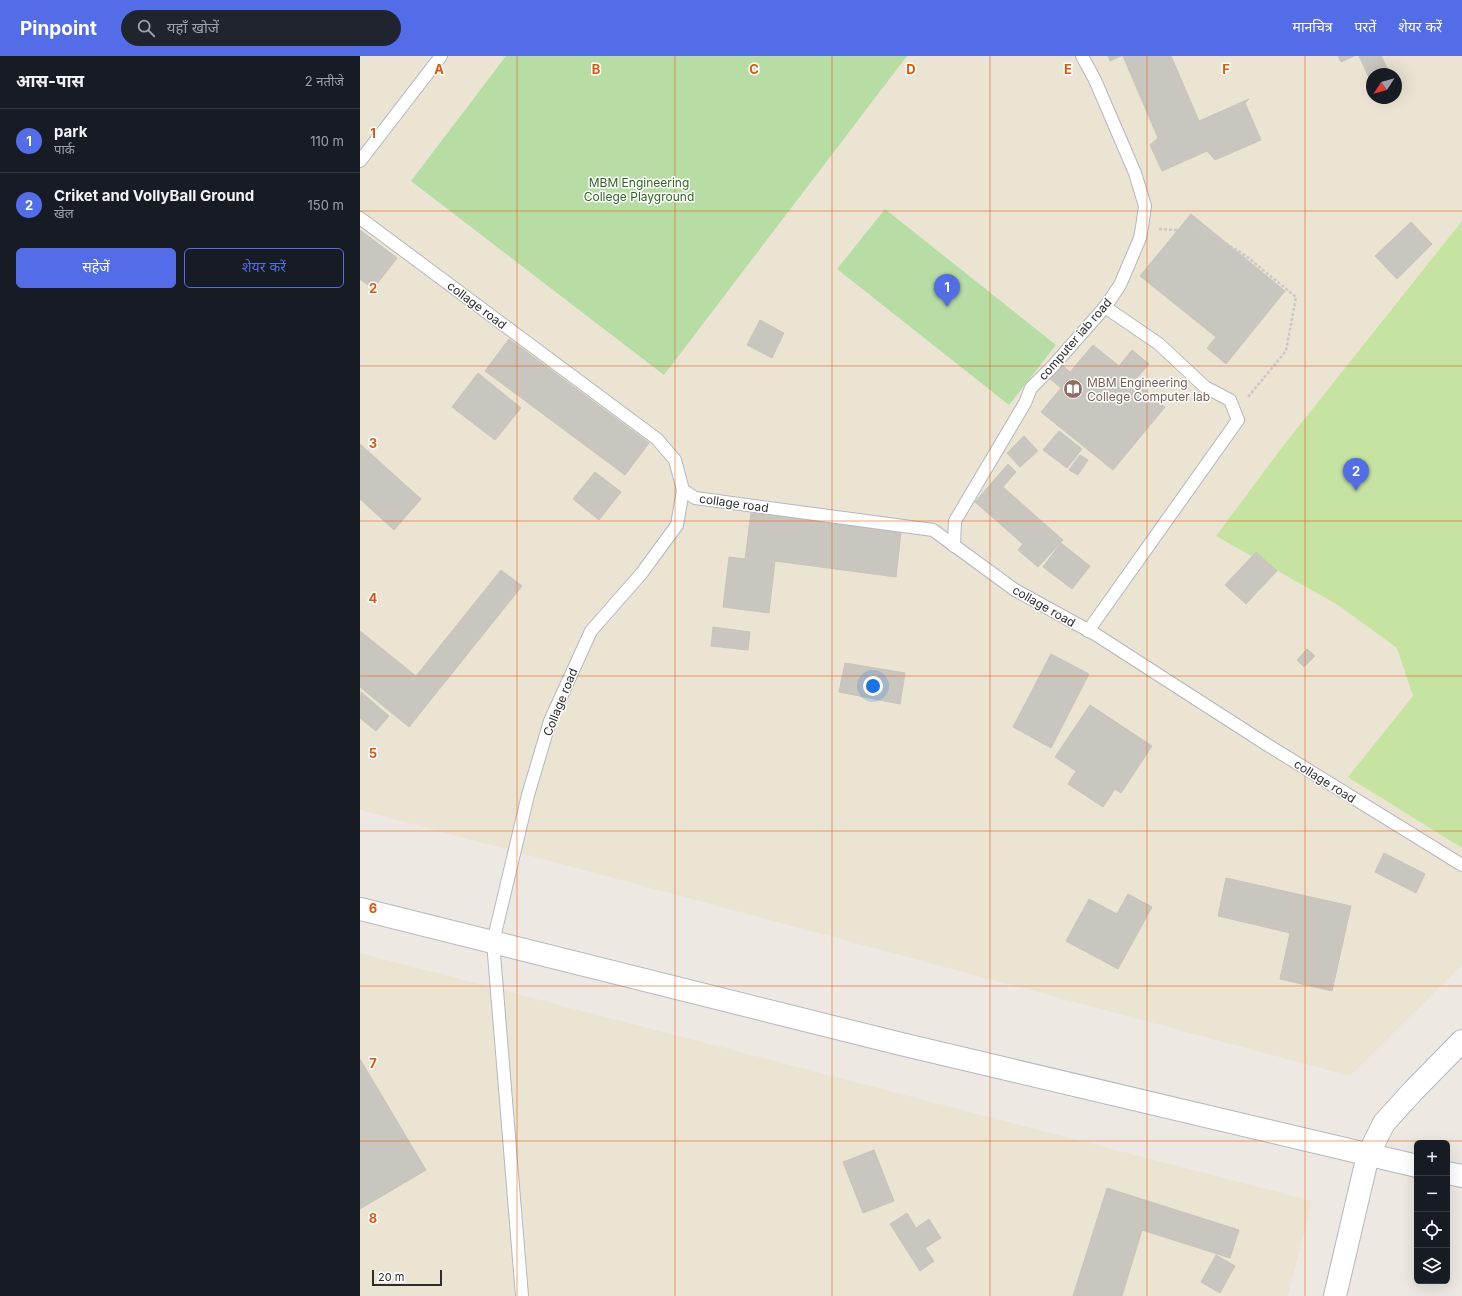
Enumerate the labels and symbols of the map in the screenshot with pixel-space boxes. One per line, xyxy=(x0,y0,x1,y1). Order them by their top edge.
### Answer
text: A xyxy=(434,61,444,77)
text: B xyxy=(592,61,601,77)
text: C xyxy=(749,61,759,77)
text: D xyxy=(906,61,916,77)
text: E xyxy=(1064,61,1072,77)
text: F xyxy=(1222,61,1230,77)
north arrow xyxy=(1366,68,1402,104)
text: 1 xyxy=(370,125,376,141)
park label: MBM Engineering College Playground xyxy=(584,175,694,204)
pin: 1 xyxy=(934,274,960,307)
street label: collage road xyxy=(445,278,509,332)
text: 2 xyxy=(369,280,377,296)
street label: computer iab road xyxy=(1035,295,1115,383)
place label: MBM Engineering College Computer lab xyxy=(1087,375,1210,404)
library icon: MBM Engineering College Computer lab xyxy=(1062,378,1084,400)
text: 3 xyxy=(369,435,377,451)
pin: 2 xyxy=(1343,458,1369,491)
street label: collage road xyxy=(698,491,770,515)
street label: collage road xyxy=(1010,582,1078,630)
text: 4 xyxy=(369,590,378,606)
street label: Collage road xyxy=(540,666,580,738)
your location xyxy=(863,676,883,696)
text: 5 xyxy=(369,745,377,761)
street label: collage road xyxy=(1291,756,1359,806)
text: 6 xyxy=(369,900,377,916)
text: 7 xyxy=(369,1055,377,1071)
text: 8 xyxy=(369,1210,377,1226)
scale bar xyxy=(372,1268,442,1287)

